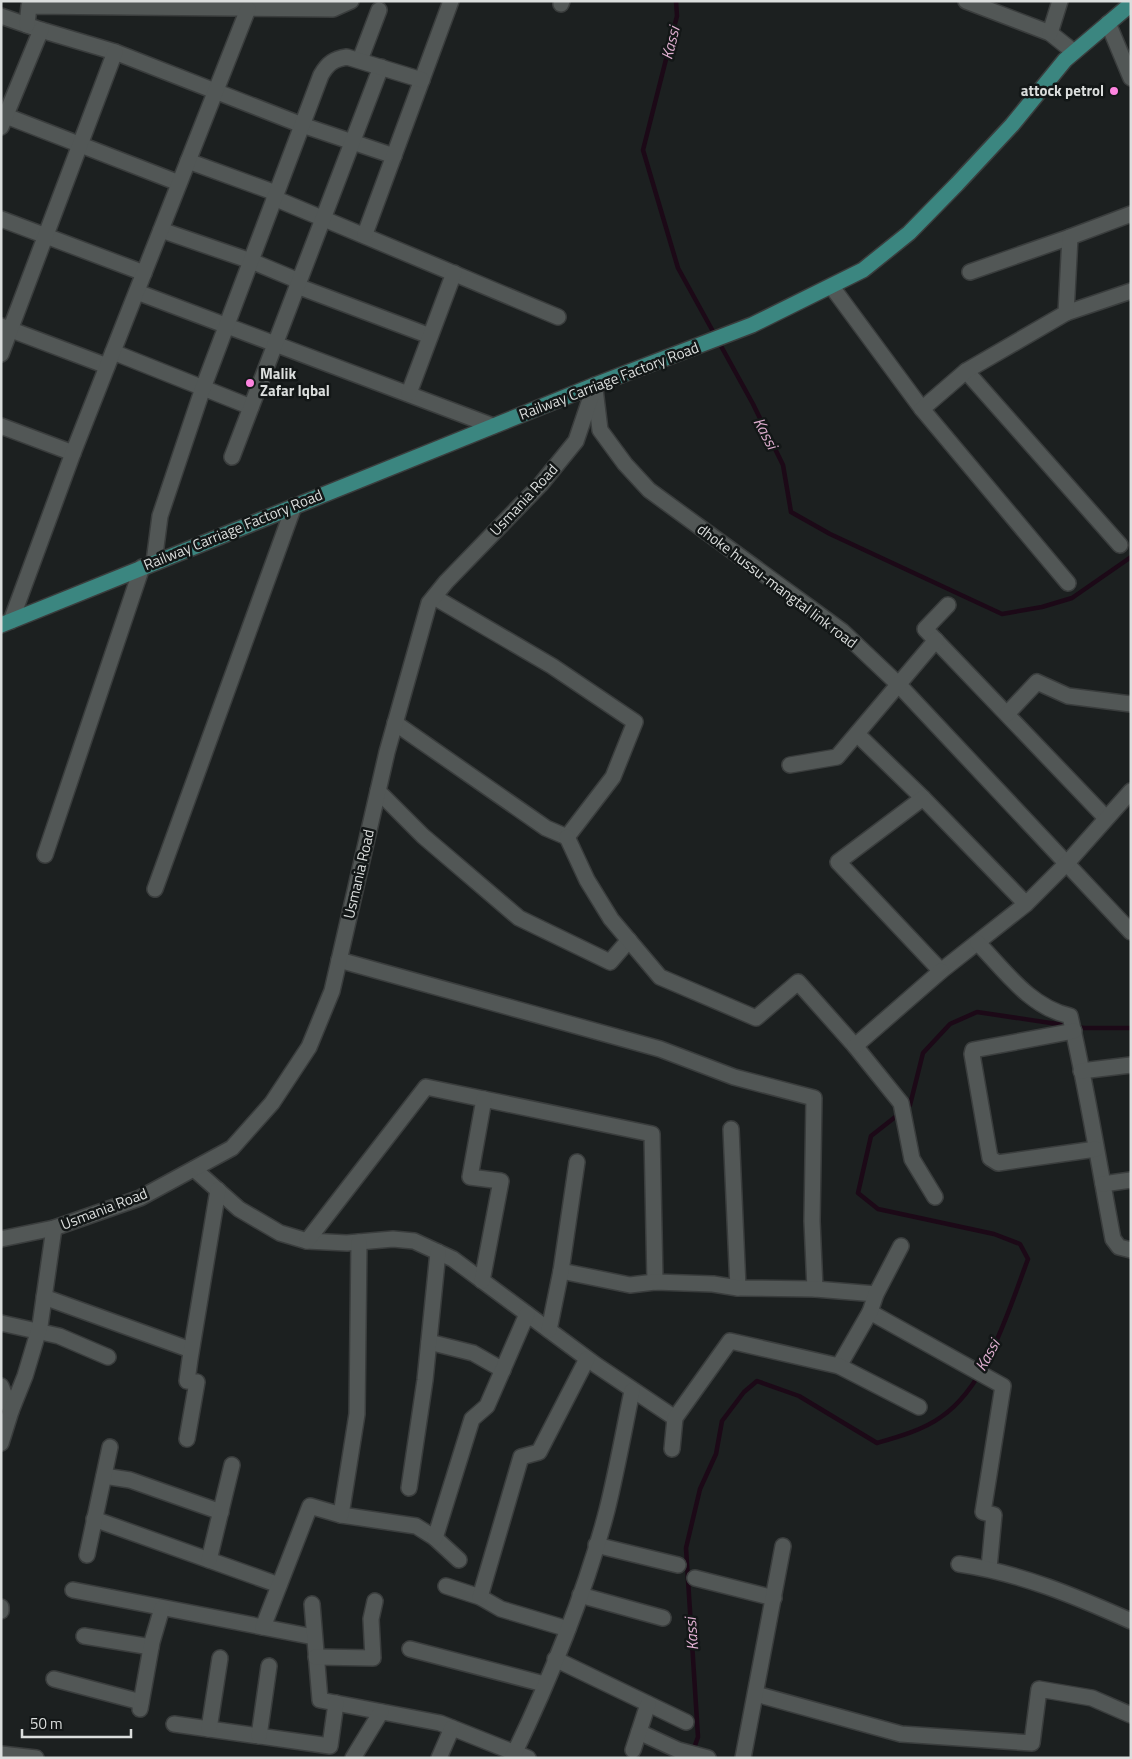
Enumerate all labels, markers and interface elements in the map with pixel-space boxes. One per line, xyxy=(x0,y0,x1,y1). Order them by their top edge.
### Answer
water label: Kassi xyxy=(654,22,686,62)
place label: attock petrol xyxy=(1021,79,1104,102)
marker: attock petrol xyxy=(1108,85,1120,97)
street label: Railway Carriage Factory Road xyxy=(515,336,702,426)
place label: Malik Zafar Iqbal xyxy=(260,362,330,402)
marker: Malik Zafar Iqbal xyxy=(244,377,256,389)
water label: Kassi xyxy=(748,413,785,455)
street label: Usmania Road xyxy=(484,458,563,541)
street label: Railway Carriage Factory Road xyxy=(140,483,326,576)
street label: dhoke hussu-mangtal link road xyxy=(692,518,862,654)
street label: Usmania Road xyxy=(337,827,380,921)
street label: Usmania Road xyxy=(57,1181,151,1236)
water label: Kassi xyxy=(968,1333,1006,1375)
water label: Kassi xyxy=(678,1615,704,1651)
scale bar xyxy=(22,1706,131,1738)
text: 50 m xyxy=(30,1712,63,1735)

